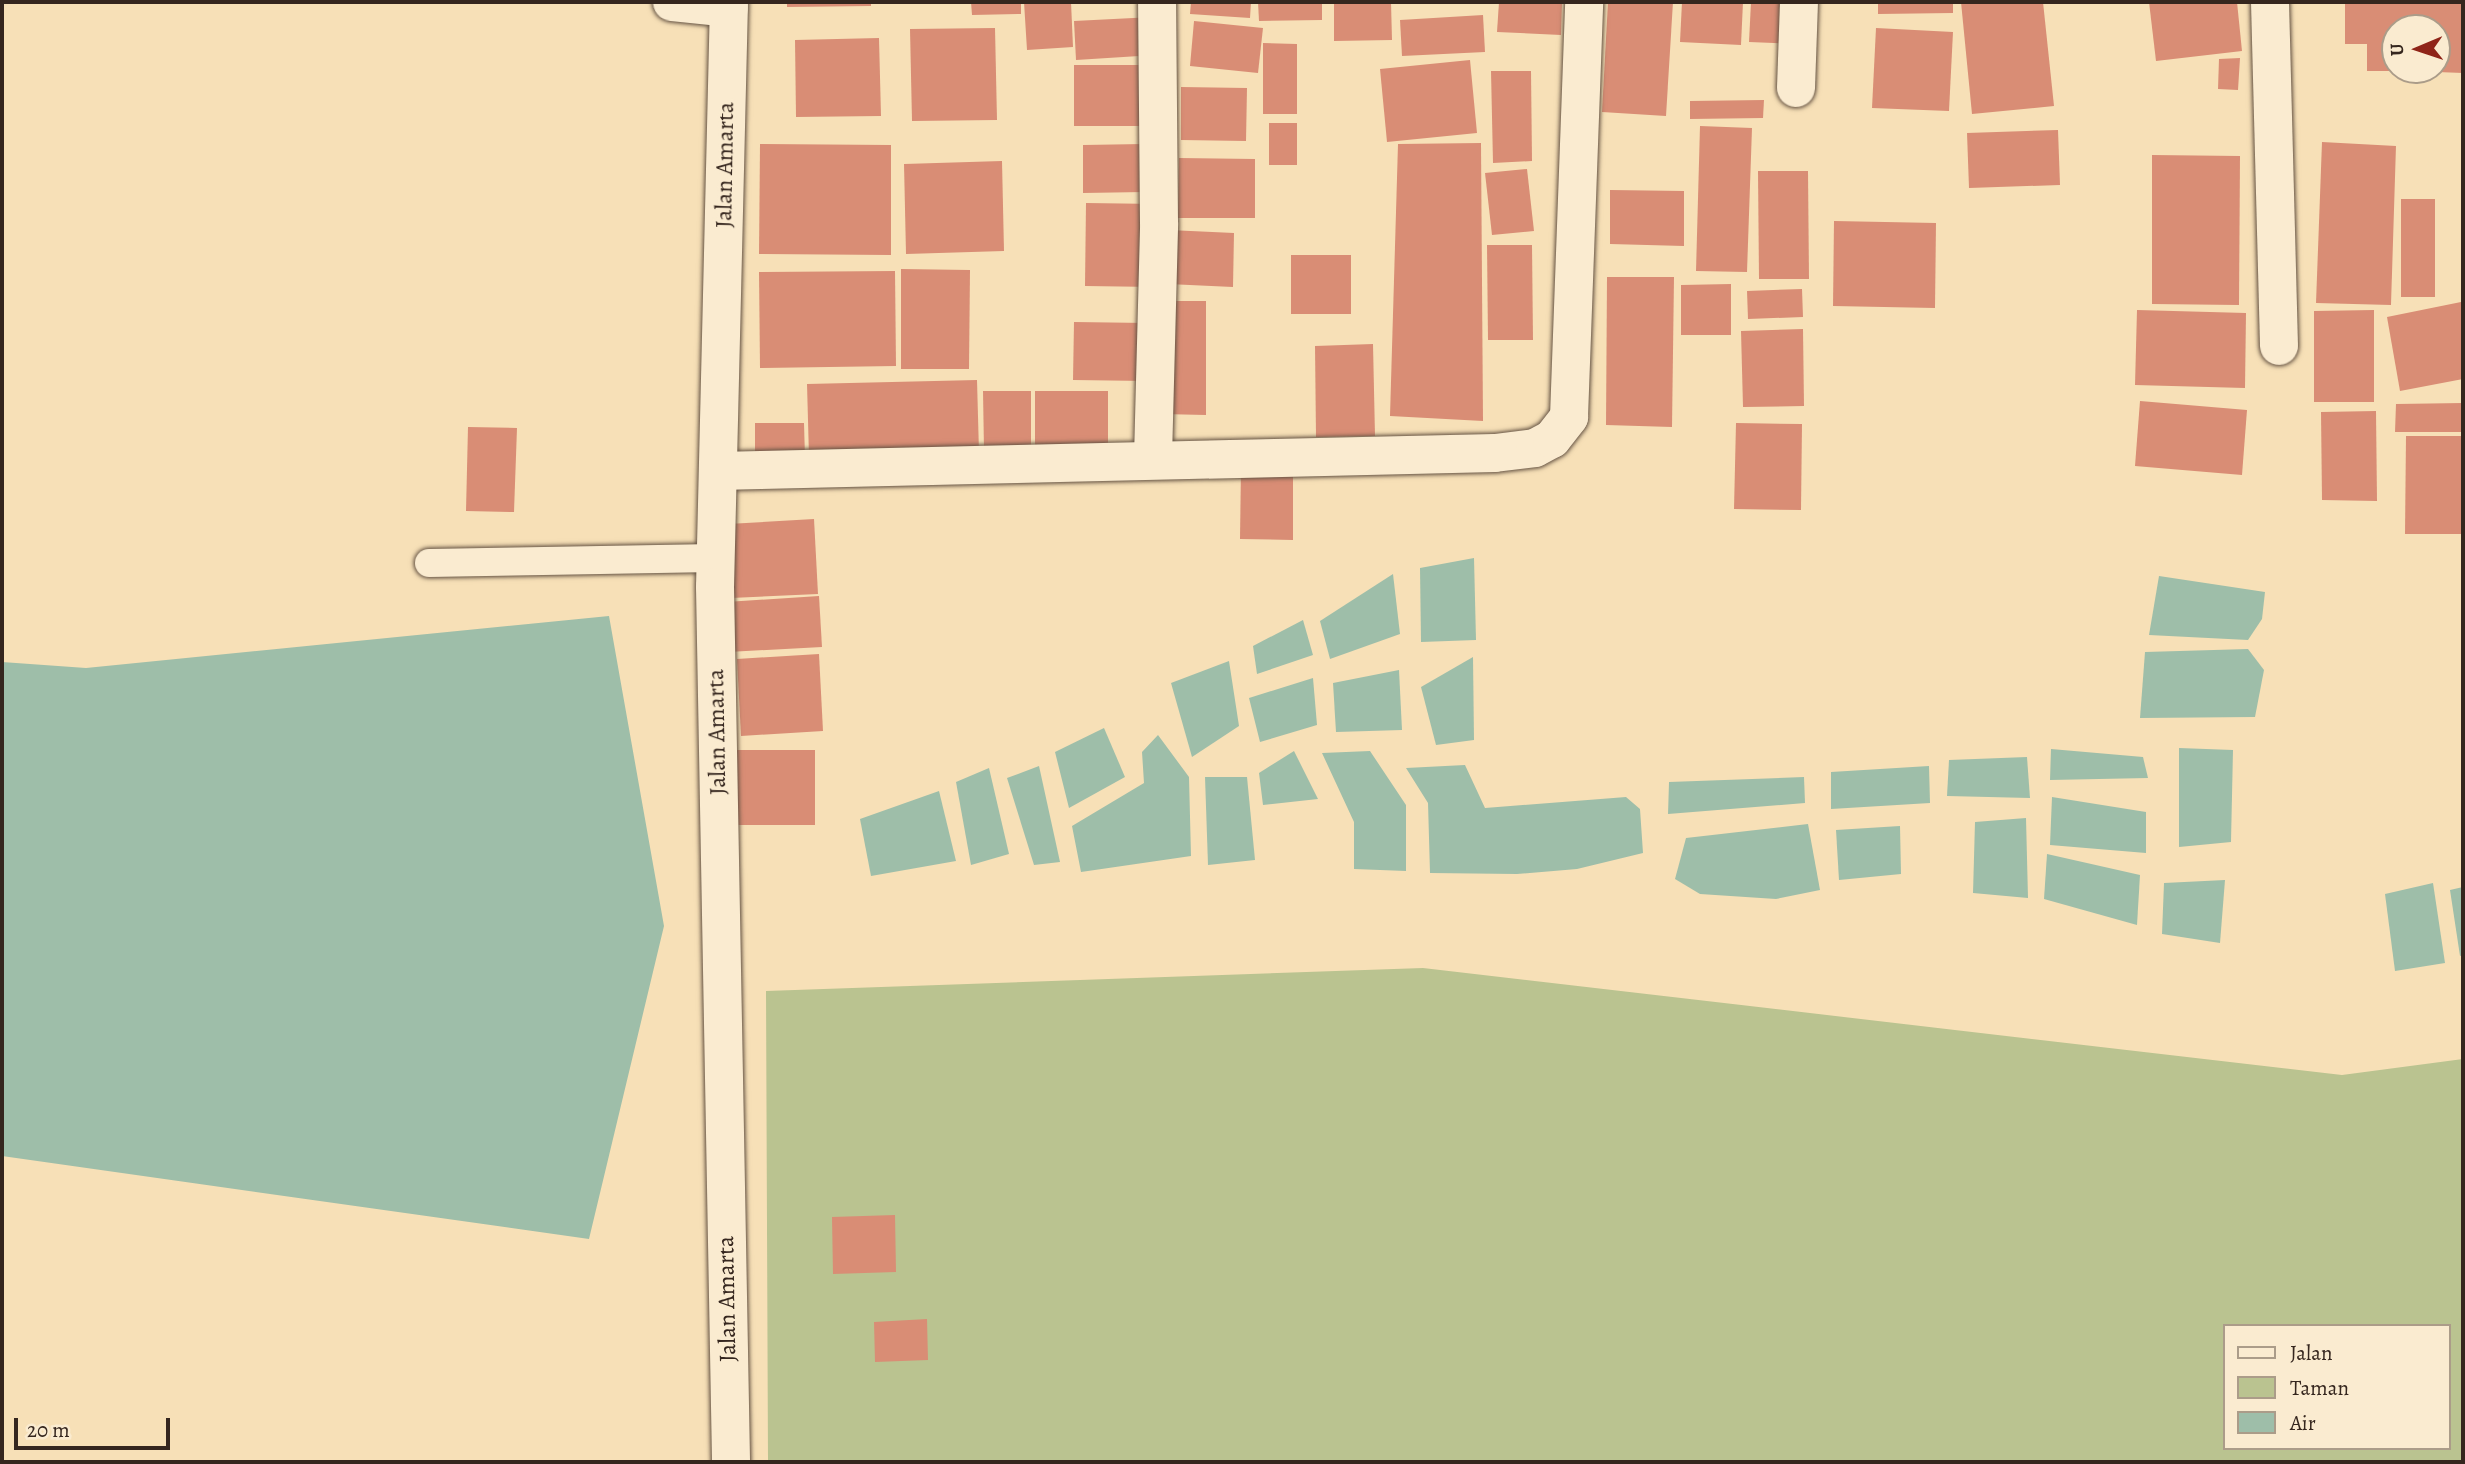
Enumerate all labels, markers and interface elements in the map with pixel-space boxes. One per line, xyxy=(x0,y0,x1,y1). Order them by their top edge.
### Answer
north arrow xyxy=(2381,14,2451,84)
text: U xyxy=(2384,43,2410,56)
street label: Jalan Amarta xyxy=(710,102,740,228)
street label: Jalan Amarta xyxy=(702,669,732,795)
street label: Jalan Amarta xyxy=(712,1236,742,1362)
legend xyxy=(2224,1324,2451,1450)
text: Jalan xyxy=(2290,1339,2332,1367)
text: Taman xyxy=(2290,1374,2349,1402)
scale bar xyxy=(18,1404,173,1448)
text: Air xyxy=(2290,1409,2316,1437)
text: 20 m xyxy=(27,1416,70,1444)

